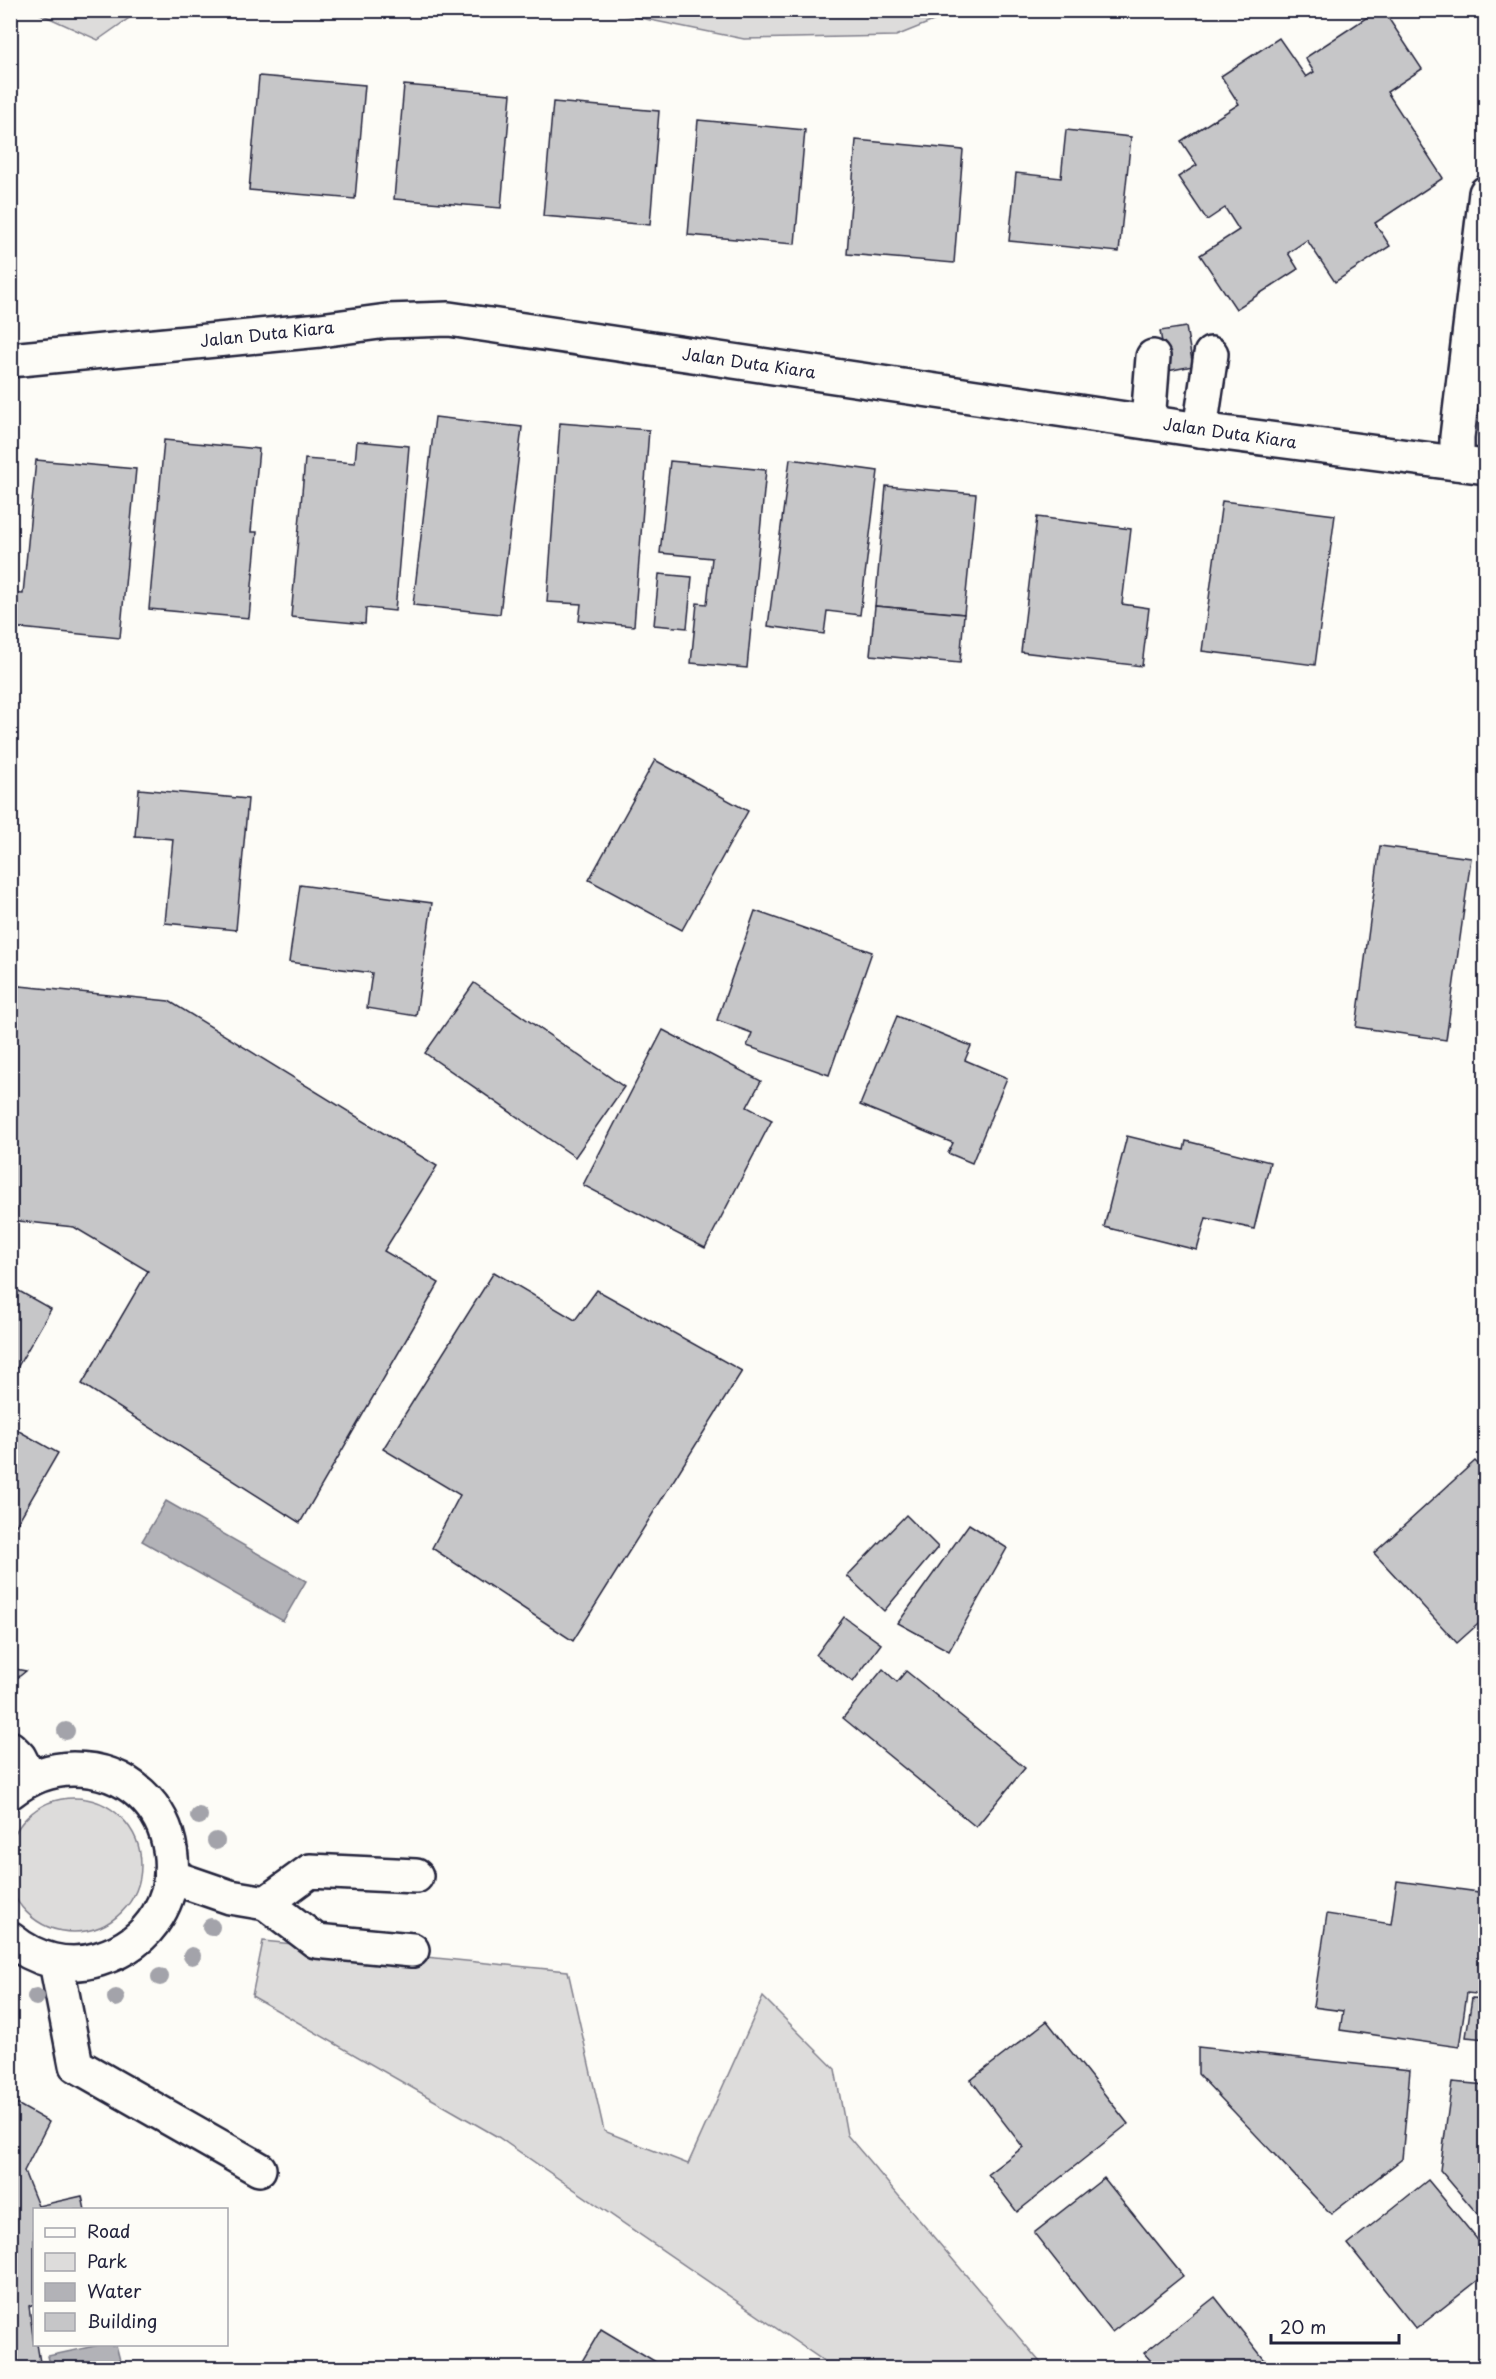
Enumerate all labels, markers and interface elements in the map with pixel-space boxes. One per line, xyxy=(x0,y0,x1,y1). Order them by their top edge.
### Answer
street label: Jalan Duta Kiara xyxy=(199,314,335,352)
street label: Jalan Duta Kiara xyxy=(681,341,817,383)
street label: Jalan Duta Kiara xyxy=(1162,411,1298,453)
legend xyxy=(33,2208,228,2346)
text: Road xyxy=(87,2217,131,2244)
text: Park xyxy=(87,2247,127,2274)
text: Water xyxy=(87,2277,142,2304)
text: Building xyxy=(87,2307,157,2334)
scale bar xyxy=(1271,2307,1398,2345)
text: 20 m xyxy=(1280,2313,1326,2340)

